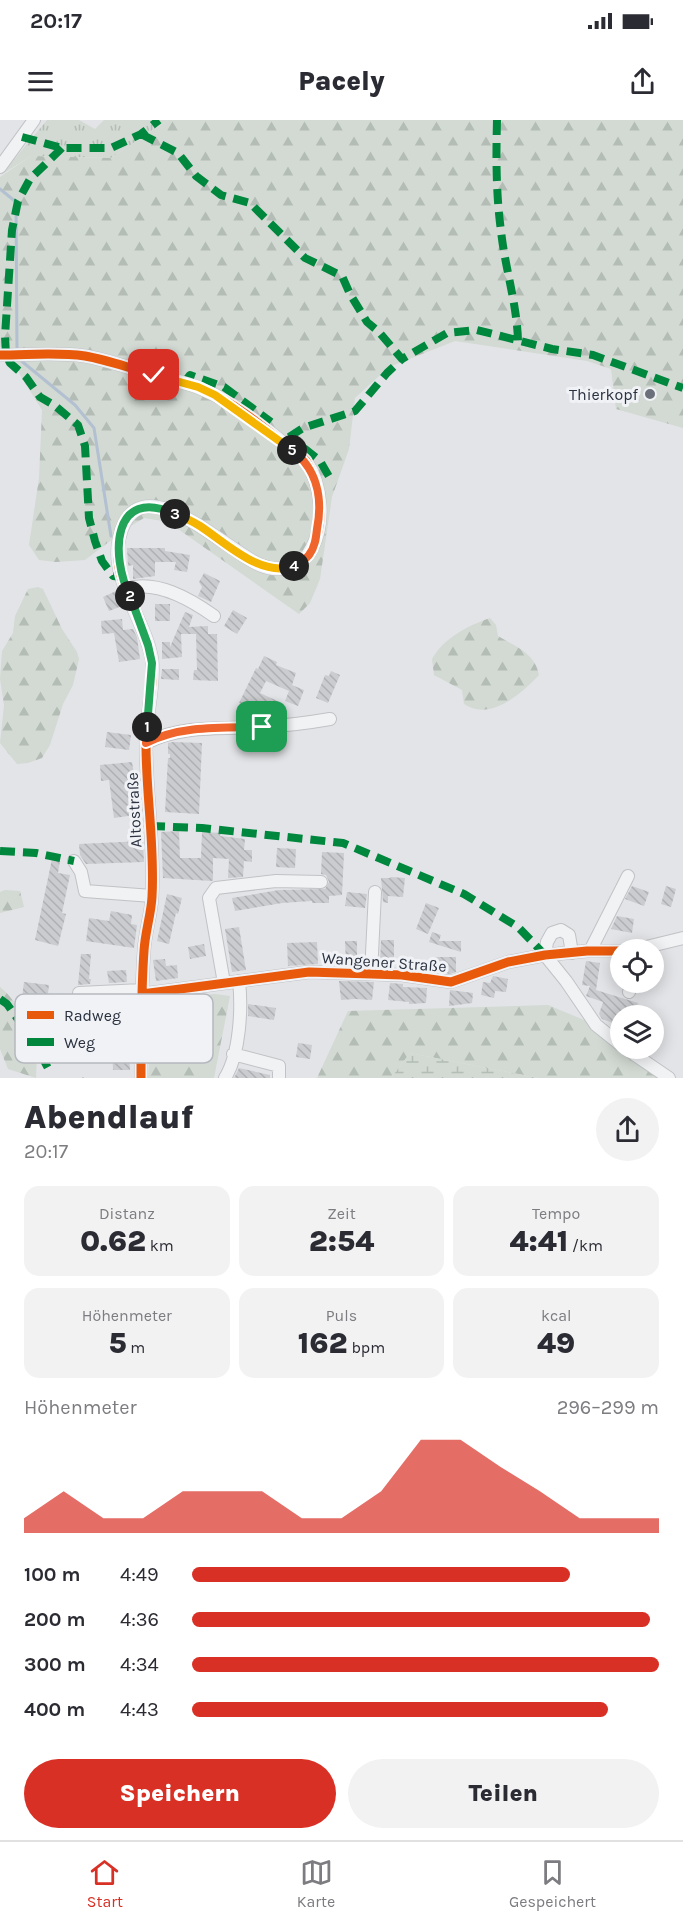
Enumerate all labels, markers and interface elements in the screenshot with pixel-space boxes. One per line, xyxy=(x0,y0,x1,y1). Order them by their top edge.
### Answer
text: 20:17 xyxy=(30,8,82,34)
icon: menu xyxy=(24,65,57,98)
text: Pacely xyxy=(298,65,385,97)
icon: share xyxy=(626,65,659,98)
pin xyxy=(128,349,179,400)
icon: check xyxy=(137,358,170,391)
place label: Thierkopf xyxy=(569,385,639,404)
marker: Thierkopf xyxy=(643,387,657,401)
pin: 5 xyxy=(277,435,307,465)
text: 5 xyxy=(287,440,297,459)
pin: 3 xyxy=(160,499,190,529)
text: 3 xyxy=(170,504,180,523)
pin: 4 xyxy=(279,551,309,581)
text: 4 xyxy=(289,556,299,575)
pin: 2 xyxy=(115,581,145,611)
text: 2 xyxy=(125,586,135,605)
pin xyxy=(236,701,287,752)
icon: arrive xyxy=(245,710,278,743)
pin: 1 xyxy=(132,712,162,742)
text: 1 xyxy=(144,717,150,736)
street label: Altostraße xyxy=(123,772,145,848)
map controls xyxy=(610,939,664,1059)
button: locate xyxy=(610,939,664,993)
street label: Wangener Straße xyxy=(321,948,447,976)
legend xyxy=(15,994,213,1063)
button: layers xyxy=(610,1005,664,1059)
text: Radweg xyxy=(64,1006,121,1025)
text: Weg xyxy=(64,1033,95,1052)
text: Abendlauf xyxy=(24,1098,194,1136)
button: share xyxy=(596,1098,659,1161)
text: 20:17 xyxy=(24,1140,68,1163)
text: Distanz xyxy=(99,1204,155,1223)
text: Zeit xyxy=(327,1204,356,1223)
text: Tempo xyxy=(532,1204,580,1223)
text: 0.62 xyxy=(80,1223,146,1259)
text: 2:54 xyxy=(309,1223,374,1259)
text: 4:41 xyxy=(509,1223,568,1259)
text: km xyxy=(146,1236,174,1255)
text: /km xyxy=(568,1236,603,1255)
text: Höhenmeter xyxy=(82,1306,172,1325)
text: Puls xyxy=(326,1306,357,1325)
text: kcal xyxy=(541,1306,571,1325)
text: 5 xyxy=(108,1325,126,1361)
text: 162 xyxy=(298,1325,348,1361)
text: 49 xyxy=(537,1325,575,1361)
text: m xyxy=(126,1338,145,1357)
text: bpm xyxy=(348,1338,385,1357)
text: Höhenmeter xyxy=(24,1396,137,1419)
text: 296–299 m xyxy=(557,1396,659,1419)
text: 100 m xyxy=(24,1563,80,1586)
text: 4:49 xyxy=(120,1563,159,1586)
text: 200 m xyxy=(24,1608,85,1631)
text: 4:36 xyxy=(120,1608,159,1631)
text: 300 m xyxy=(24,1653,86,1676)
text: 4:34 xyxy=(120,1653,159,1676)
text: 400 m xyxy=(24,1698,85,1721)
text: 4:43 xyxy=(120,1698,159,1721)
button: Speichern xyxy=(24,1759,336,1828)
button: Teilen xyxy=(348,1759,659,1828)
tab: Start xyxy=(87,1856,123,1911)
tab: Karte xyxy=(297,1856,335,1911)
tab: Gespeichert xyxy=(509,1856,596,1911)

